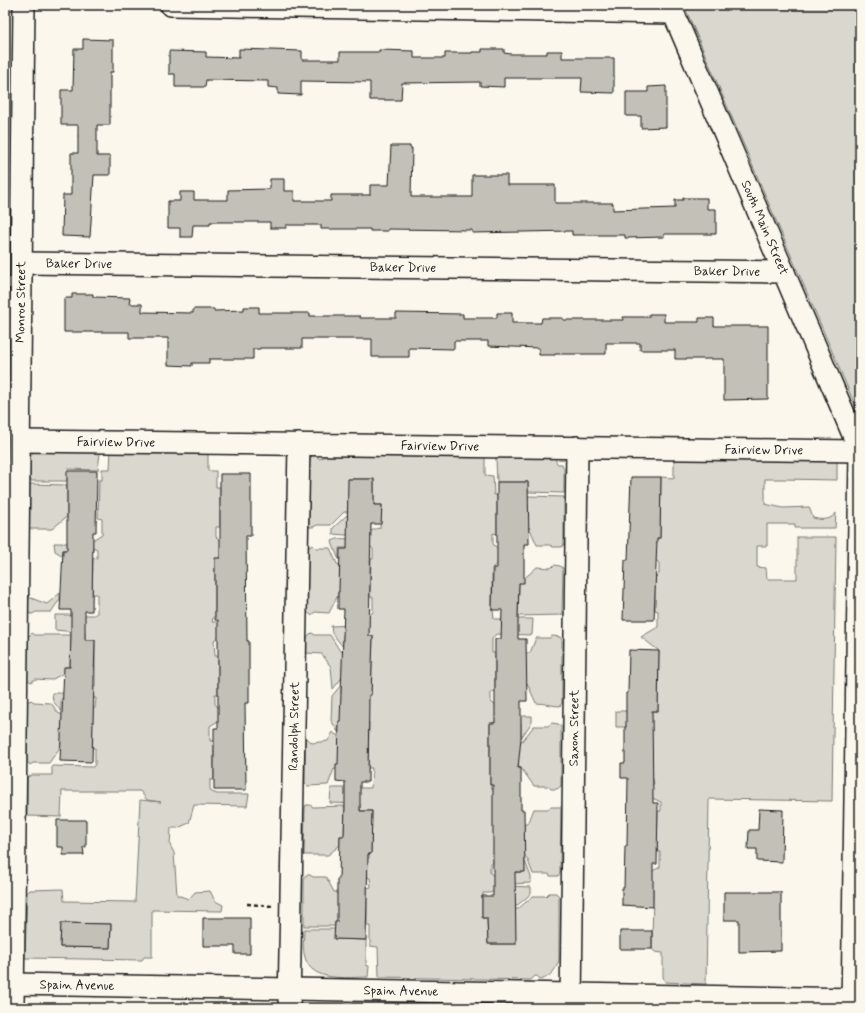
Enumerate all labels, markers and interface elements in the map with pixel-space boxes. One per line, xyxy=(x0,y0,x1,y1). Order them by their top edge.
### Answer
street label: South Main Street xyxy=(737,178,793,278)
street label: Baker Drive xyxy=(46,255,112,273)
street label: Baker Drive xyxy=(370,259,436,276)
street label: Monroe Street xyxy=(12,261,30,343)
street label: Baker Drive xyxy=(694,262,760,280)
street label: Fairview Drive xyxy=(77,433,155,451)
street label: Fairview Drive xyxy=(401,437,479,455)
street label: Fairview Drive xyxy=(725,441,803,459)
street label: Randolph Street xyxy=(285,681,303,771)
street label: Saxon Street xyxy=(565,689,583,767)
street label: Spain Avenue xyxy=(39,976,115,994)
street label: Spain Avenue xyxy=(363,982,439,1000)

